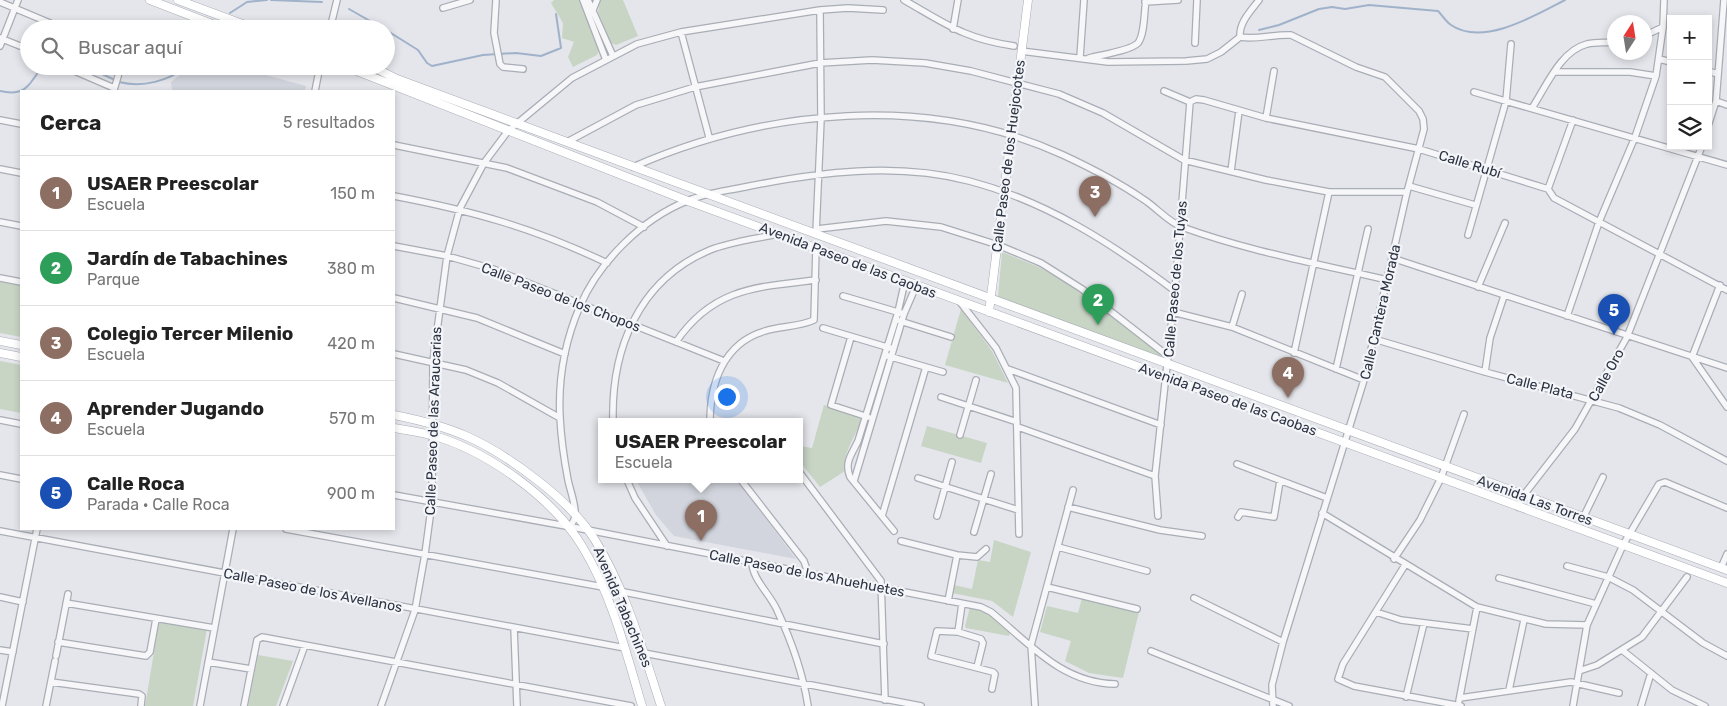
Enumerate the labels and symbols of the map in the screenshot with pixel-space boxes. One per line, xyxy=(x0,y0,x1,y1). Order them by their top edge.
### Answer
north arrow xyxy=(1607,15,1652,60)
street label: Calle Paseo de los Huejocotes xyxy=(988,59,1029,253)
street label: Calle Rubí xyxy=(1437,147,1504,182)
pin: 3 xyxy=(1079,176,1111,217)
street label: Calle Paseo de los Tuyas xyxy=(1160,200,1191,358)
street label: Avenida Paseo de las Caobas xyxy=(757,219,939,302)
street label: Calle Cantera Morada xyxy=(1357,243,1404,381)
street label: Calle Paseo de los Chopos xyxy=(479,259,643,336)
pin: 2 xyxy=(1082,284,1114,325)
pin: 5 xyxy=(1598,294,1630,335)
street label: Calle Paseo de las Araucarias xyxy=(422,326,445,516)
street label: Calle Oro xyxy=(1585,346,1628,405)
pin: 4 xyxy=(1272,357,1304,398)
street label: Avenida Paseo de las Caobas xyxy=(1136,359,1319,440)
street label: Calle Plata xyxy=(1505,370,1575,403)
your location xyxy=(714,384,740,410)
street label: Avenida Las Torres xyxy=(1475,472,1595,529)
pin: 1 xyxy=(685,500,717,541)
street label: Avenida Tabachines xyxy=(590,545,656,670)
street label: Calle Paseo de los Ahuehuetes xyxy=(708,546,906,601)
street label: Calle Paseo de los Avellanos xyxy=(222,565,404,616)

